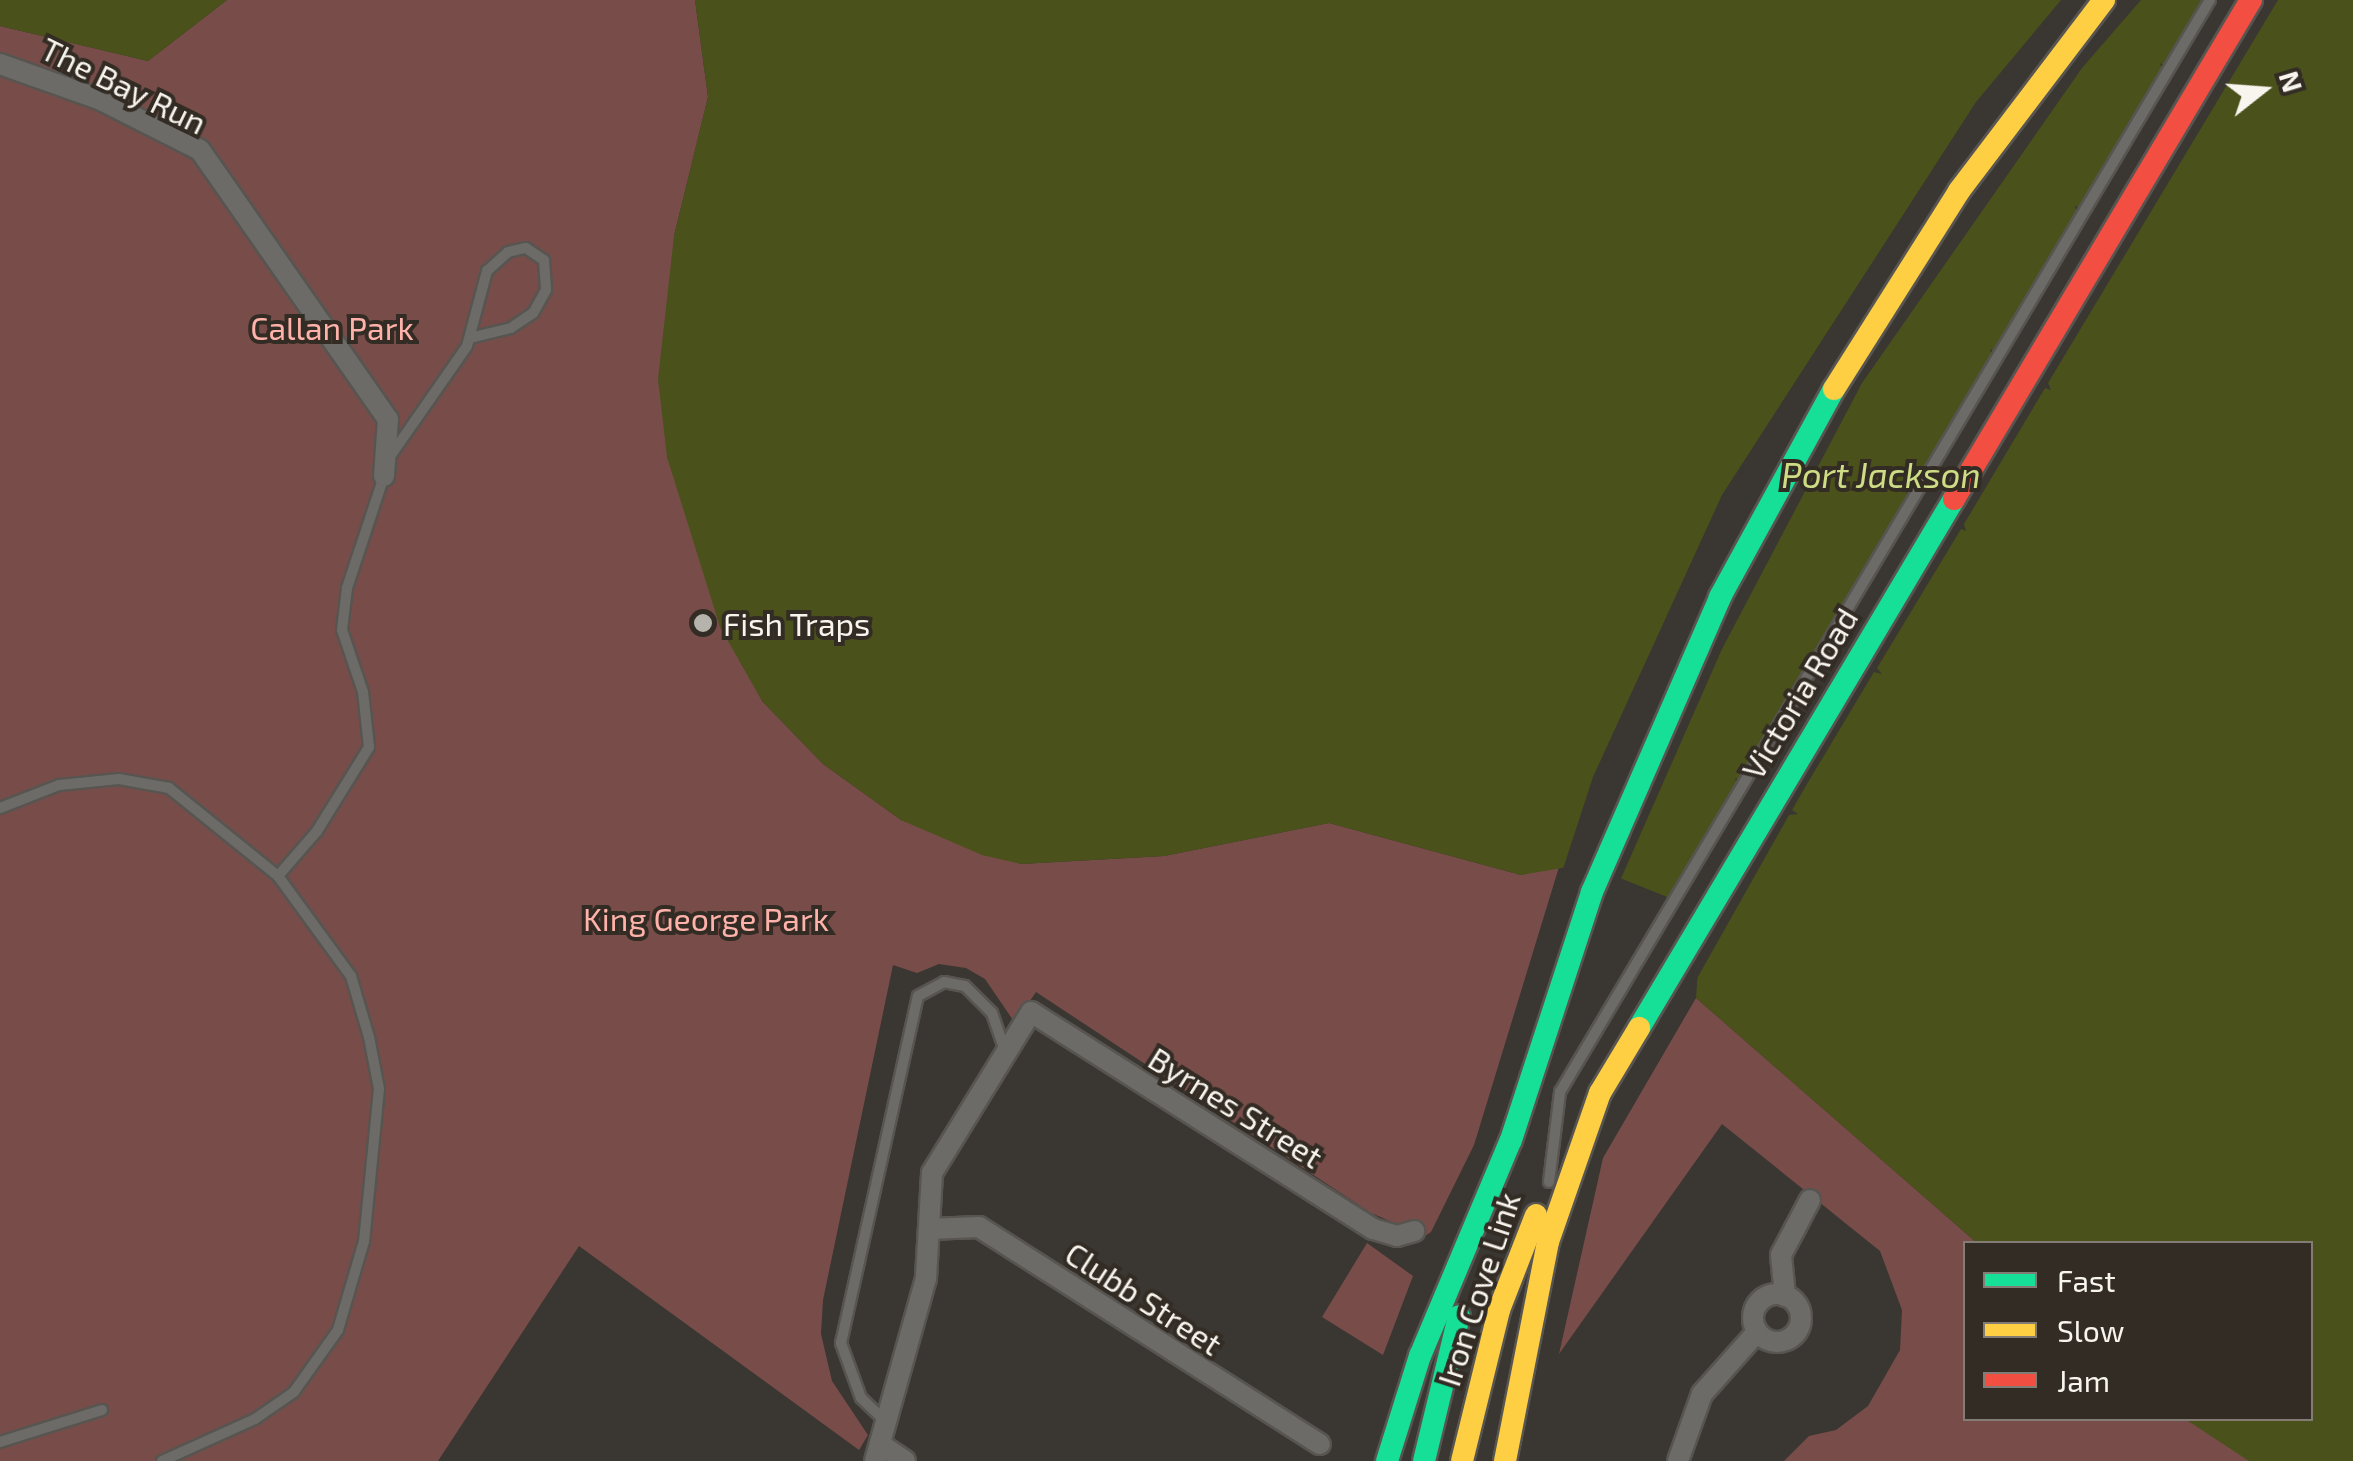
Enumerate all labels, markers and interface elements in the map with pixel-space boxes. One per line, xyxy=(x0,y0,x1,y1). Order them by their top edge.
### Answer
street label: The Bay Run xyxy=(35,28,213,142)
north arrow xyxy=(2213,40,2313,140)
text: N xyxy=(2272,67,2311,96)
park label: Callan Park xyxy=(250,308,414,346)
water label: Port Jackson xyxy=(1781,453,1981,495)
street label: Victoria Road xyxy=(1733,601,1865,785)
place label: Fish Traps xyxy=(723,604,871,642)
marker: Fish Traps xyxy=(692,612,714,634)
park label: King George Park xyxy=(583,899,829,937)
street label: Byrnes Street xyxy=(1142,1038,1330,1176)
street label: Iron Cove Link xyxy=(1429,1187,1527,1391)
street label: Clubb Street xyxy=(1059,1233,1229,1363)
legend xyxy=(1963,1241,2313,1421)
text: Fast xyxy=(2057,1262,2116,1298)
text: Slow xyxy=(2057,1312,2124,1348)
text: Jam xyxy=(2057,1362,2110,1398)

